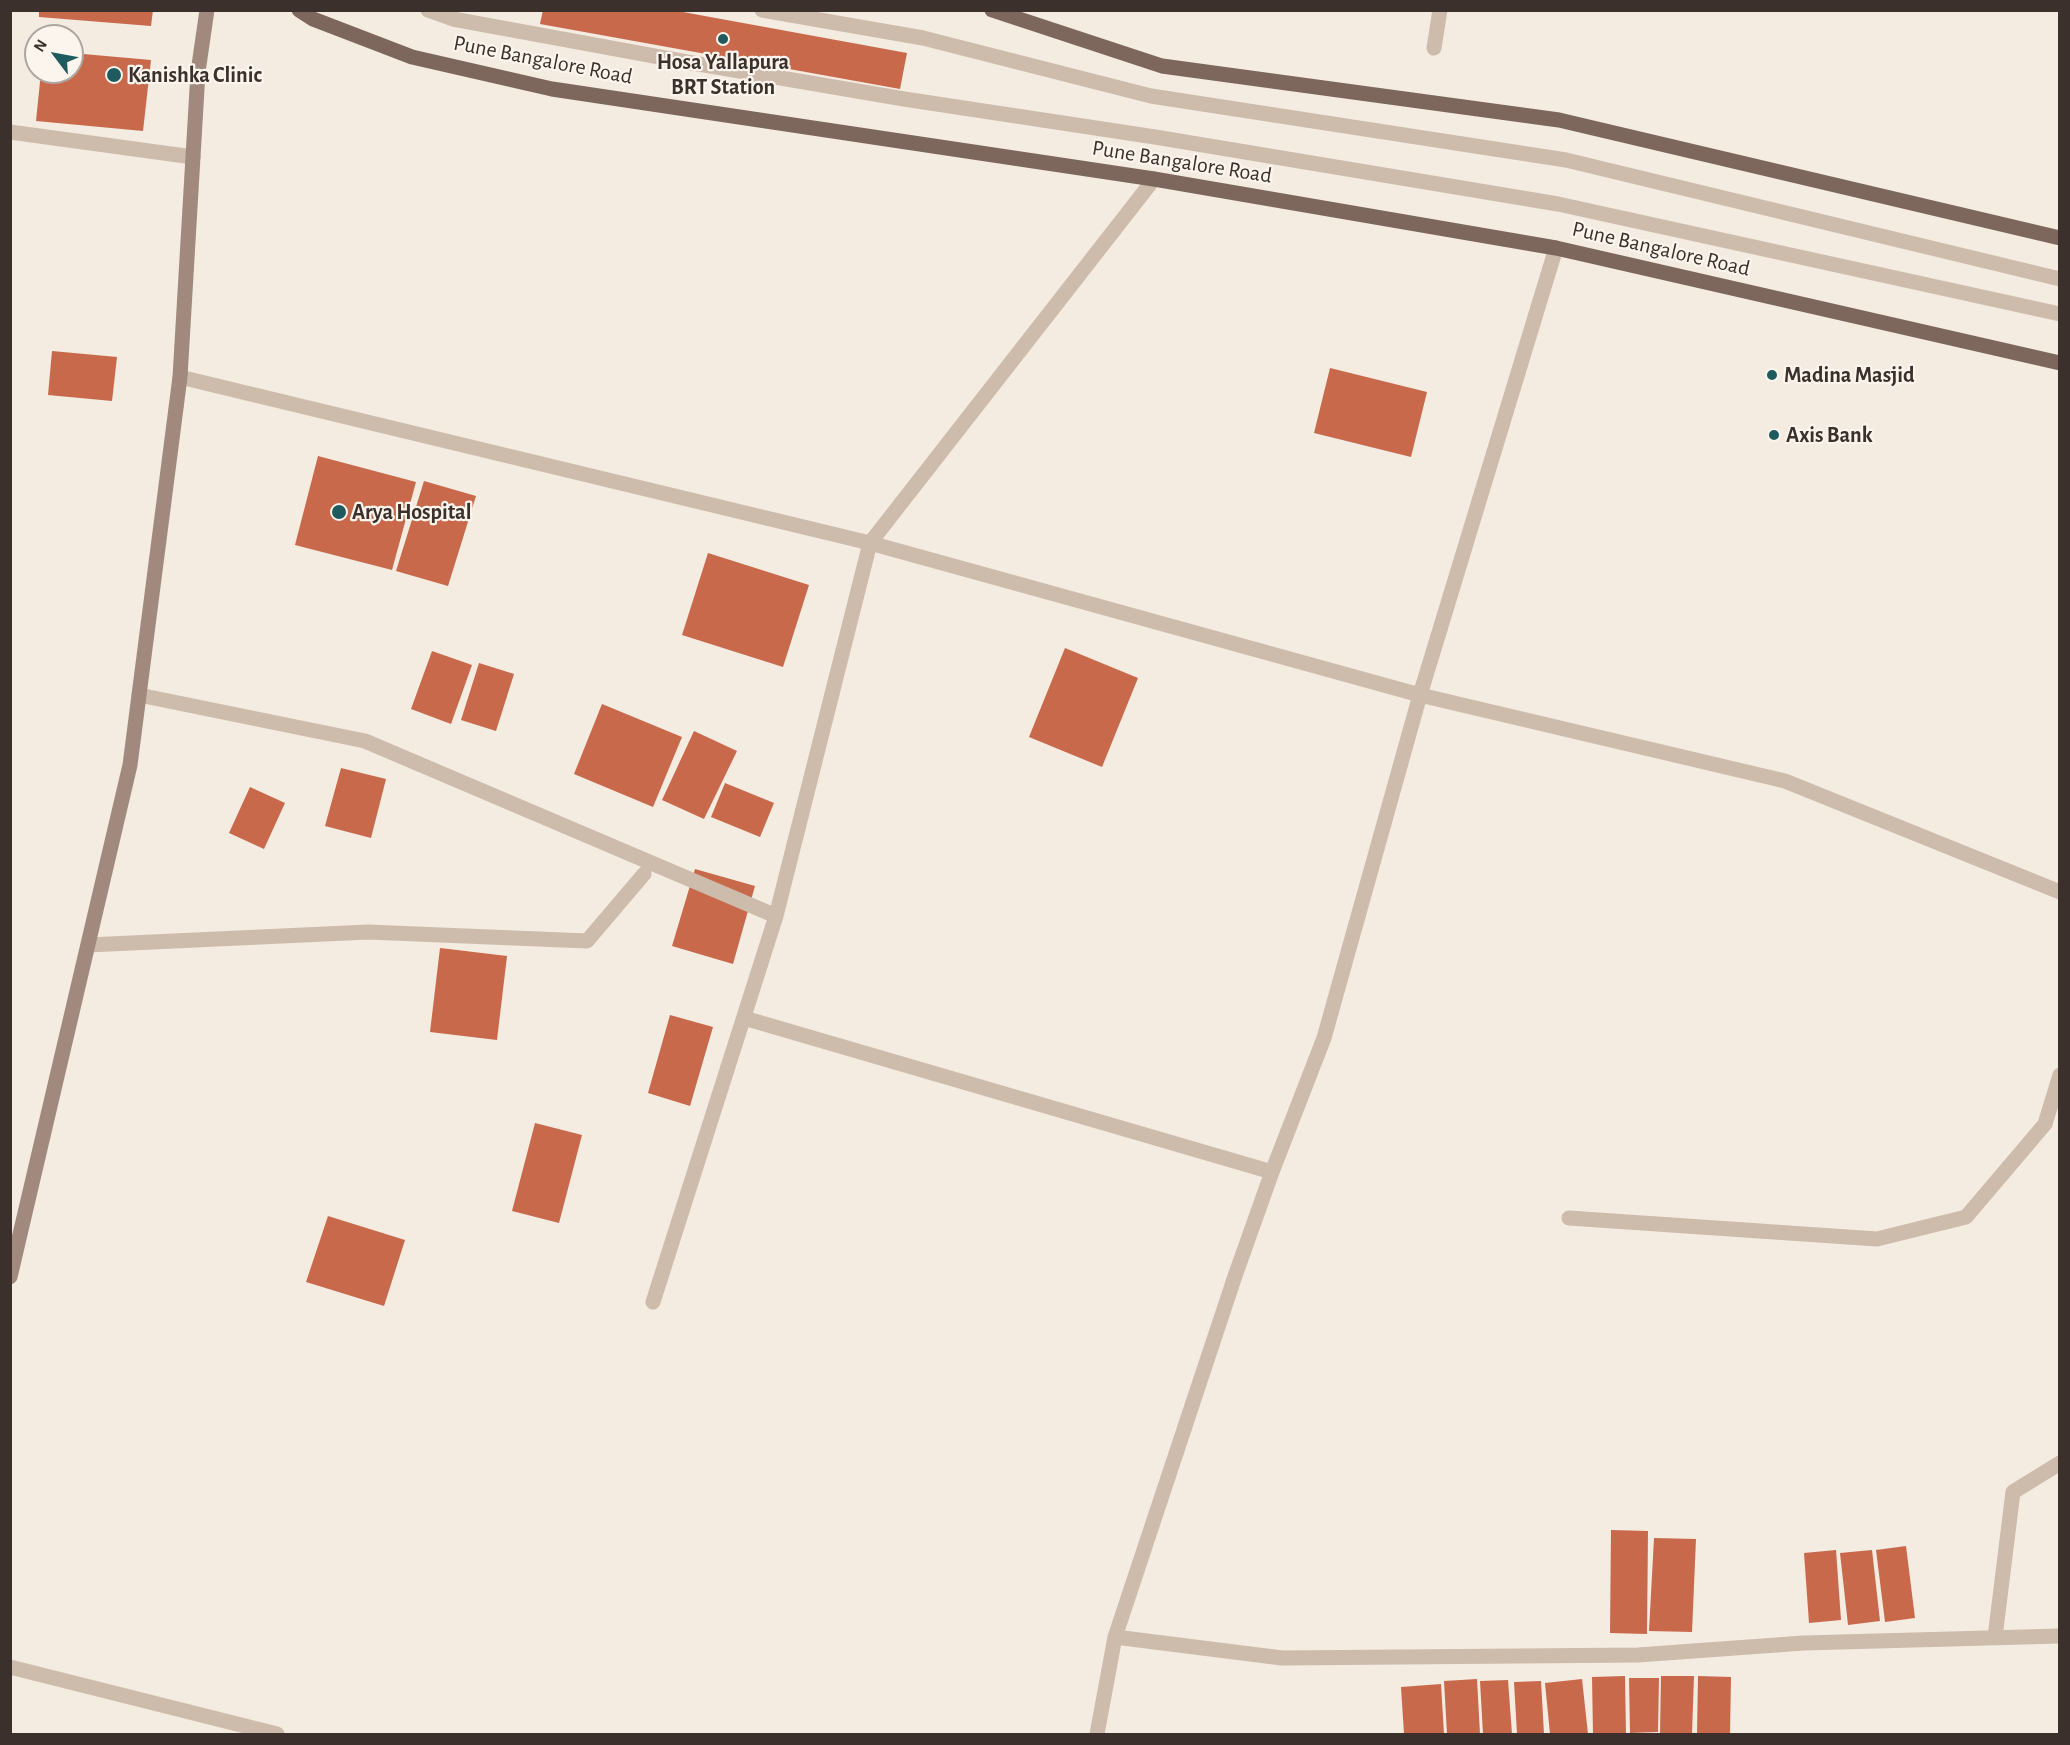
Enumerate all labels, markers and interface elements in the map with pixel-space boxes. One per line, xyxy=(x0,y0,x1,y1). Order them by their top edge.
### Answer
north arrow xyxy=(24,24,84,84)
street label: Pune Bangalore Road xyxy=(451,30,635,90)
marker: Hosa Yallapura BRT Station xyxy=(716,32,730,46)
text: N xyxy=(31,37,50,54)
place label: Hosa Yallapura BRT Station xyxy=(657,49,789,100)
place label: Kanishka Clinic xyxy=(128,62,262,88)
marker: Kanishka Clinic xyxy=(105,66,123,84)
street label: Pune Bangalore Road xyxy=(1090,135,1274,189)
street label: Pune Bangalore Road xyxy=(1570,216,1752,282)
place label: Madina Masjid xyxy=(1784,362,1915,388)
marker: Madina Masjid xyxy=(1765,368,1779,382)
place label: Axis Bank xyxy=(1786,422,1873,448)
marker: Axis Bank xyxy=(1767,428,1781,442)
place label: Arya Hospital xyxy=(352,499,471,525)
marker: Arya Hospital xyxy=(330,503,348,521)

